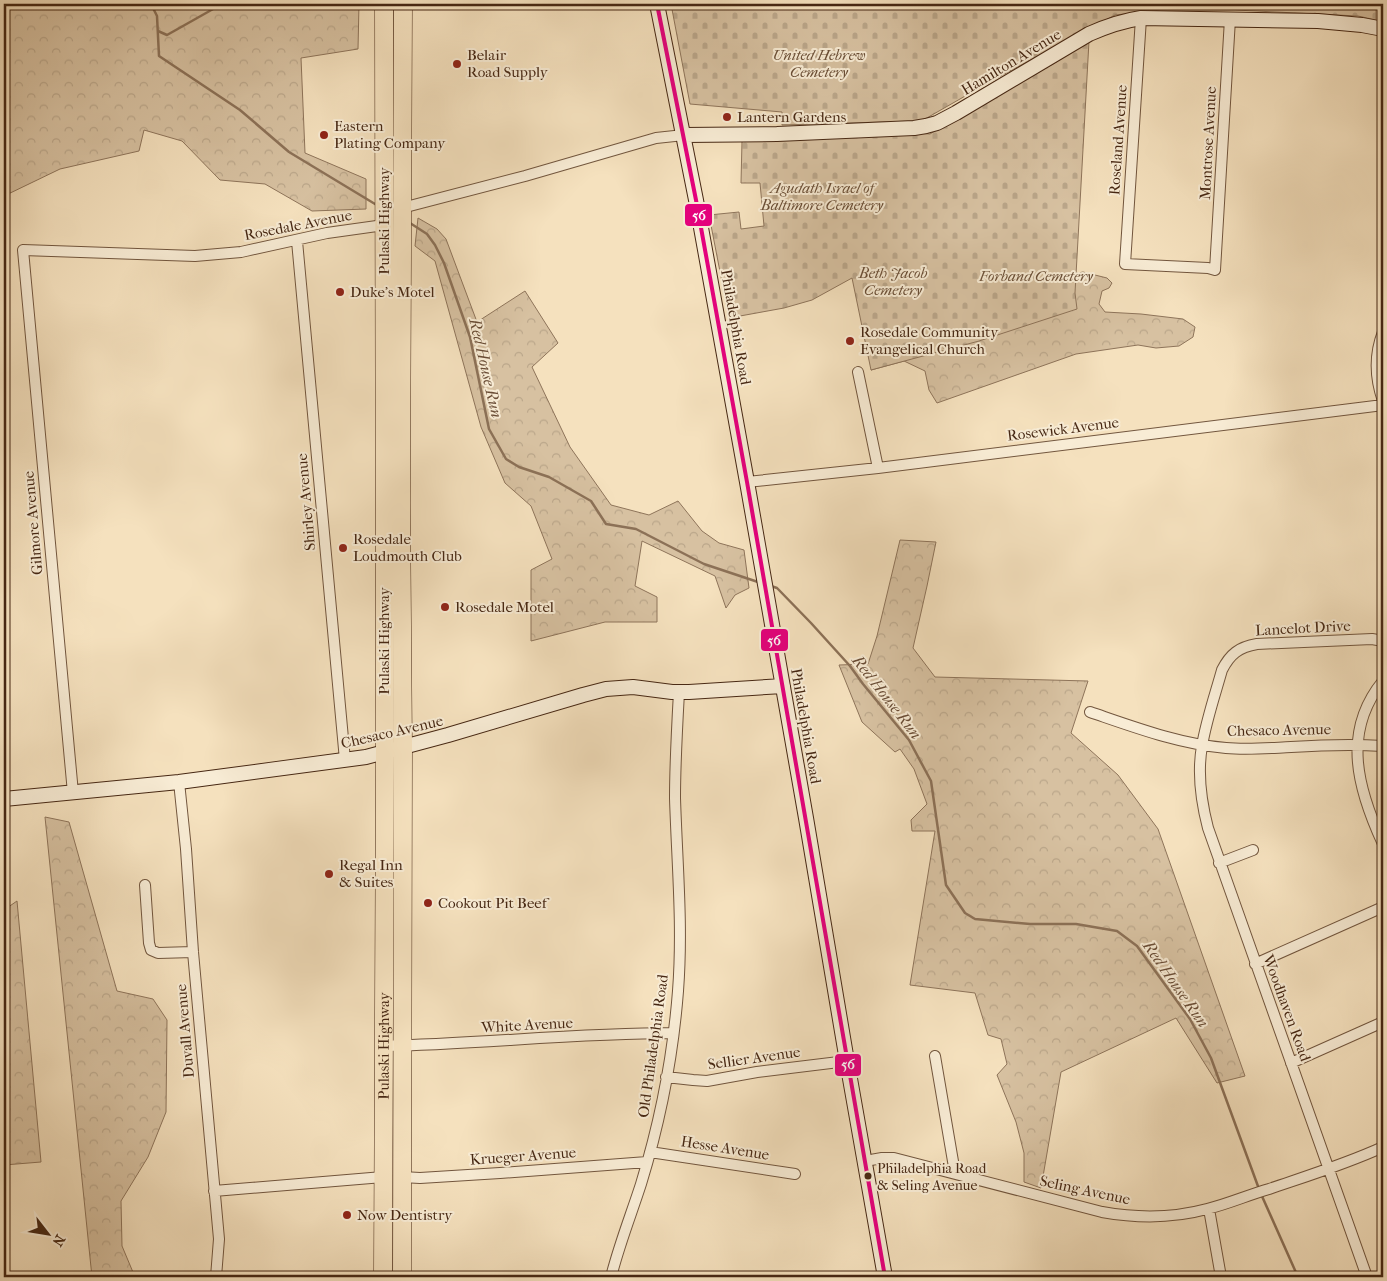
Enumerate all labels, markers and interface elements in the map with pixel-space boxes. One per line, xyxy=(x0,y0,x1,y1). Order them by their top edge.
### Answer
street label: Hamilton Avenue xyxy=(958,25,1065,99)
place label: Belair Road Supply xyxy=(467,46,549,81)
park label: United Hebrew Cemetery xyxy=(773,46,866,81)
marker: Belair Road Supply xyxy=(451,58,463,70)
street label: Roseland Avenue xyxy=(1105,84,1131,196)
street label: Montrose Avenue xyxy=(1196,85,1220,200)
place label: Lantern Gardens xyxy=(737,108,847,126)
marker: Lantern Gardens xyxy=(721,111,733,123)
place label: Eastern Plating Company xyxy=(334,117,446,152)
marker: Eastern Plating Company xyxy=(318,129,330,141)
street label: Pulaski Highway xyxy=(375,166,393,275)
park label: Agudath Israel of Baltimore Cemetery xyxy=(760,179,884,214)
line badge: 56 xyxy=(684,203,713,227)
street label: Rosedale Avenue xyxy=(243,206,354,244)
text: 56 xyxy=(692,207,706,224)
park label: Beth Jacob Cemetery xyxy=(858,264,927,299)
park label: Forband Cemetery xyxy=(978,267,1094,285)
street label: Philadelphia Road xyxy=(717,268,755,387)
place label: Duke’s Motel xyxy=(350,283,435,301)
marker: Duke’s Motel xyxy=(334,286,346,298)
water label: Red House Run xyxy=(465,315,507,420)
place label: Rosedale Community Evangelical Church xyxy=(860,323,999,358)
marker: Rosedale Community Evangelical Church xyxy=(844,335,856,347)
street label: Rosewick Avenue xyxy=(1006,413,1121,445)
street label: Shirley Avenue xyxy=(293,452,319,551)
street label: Gilmore Avenue xyxy=(19,470,47,576)
place label: Rosedale Loudmouth Club xyxy=(353,530,462,565)
marker: Rosedale Loudmouth Club xyxy=(337,542,349,554)
street label: Pulaski Highway xyxy=(375,586,393,695)
place label: Rosedale Motel xyxy=(455,598,554,616)
marker: Rosedale Motel xyxy=(439,601,451,613)
street label: Lancelot Drive xyxy=(1255,616,1352,639)
line badge: 56 xyxy=(760,628,789,652)
text: 56 xyxy=(767,632,781,649)
water label: Red House Run xyxy=(848,650,926,743)
street label: Philadelphia Road xyxy=(787,667,825,786)
street label: Chesaco Avenue xyxy=(339,711,445,752)
street label: Chesaco Avenue xyxy=(1227,720,1332,740)
place label: Regal Inn & Suites xyxy=(339,856,403,891)
marker: Regal Inn & Suites xyxy=(323,868,335,880)
place label: Cookout Pit Beef xyxy=(438,894,550,912)
marker: Cookout Pit Beef xyxy=(422,897,434,909)
water label: Red House Run xyxy=(1139,936,1213,1031)
street label: Woodhaven Road xyxy=(1259,951,1315,1065)
street label: Old Philadelphia Road xyxy=(634,972,672,1119)
street label: Duvall Avenue xyxy=(172,983,198,1079)
street label: Pulaski Highway xyxy=(375,991,393,1100)
street label: White Avenue xyxy=(480,1014,574,1036)
street label: Sellier Avenue xyxy=(707,1043,802,1073)
line badge: 56 xyxy=(834,1053,862,1077)
text: 56 xyxy=(841,1056,855,1073)
street label: Hesse Avenue xyxy=(680,1132,771,1164)
street label: Krueger Avenue xyxy=(469,1143,577,1169)
place label: Philadelphia Road & Seling Avenue xyxy=(877,1160,987,1194)
marker: Philadelphia Road & Seling Avenue xyxy=(863,1171,873,1181)
street label: Seling Avenue xyxy=(1038,1172,1132,1208)
place label: Now Dentistry xyxy=(357,1206,453,1224)
north arrow xyxy=(22,1208,72,1258)
marker: Now Dentistry xyxy=(341,1209,353,1221)
text: N xyxy=(48,1232,69,1250)

